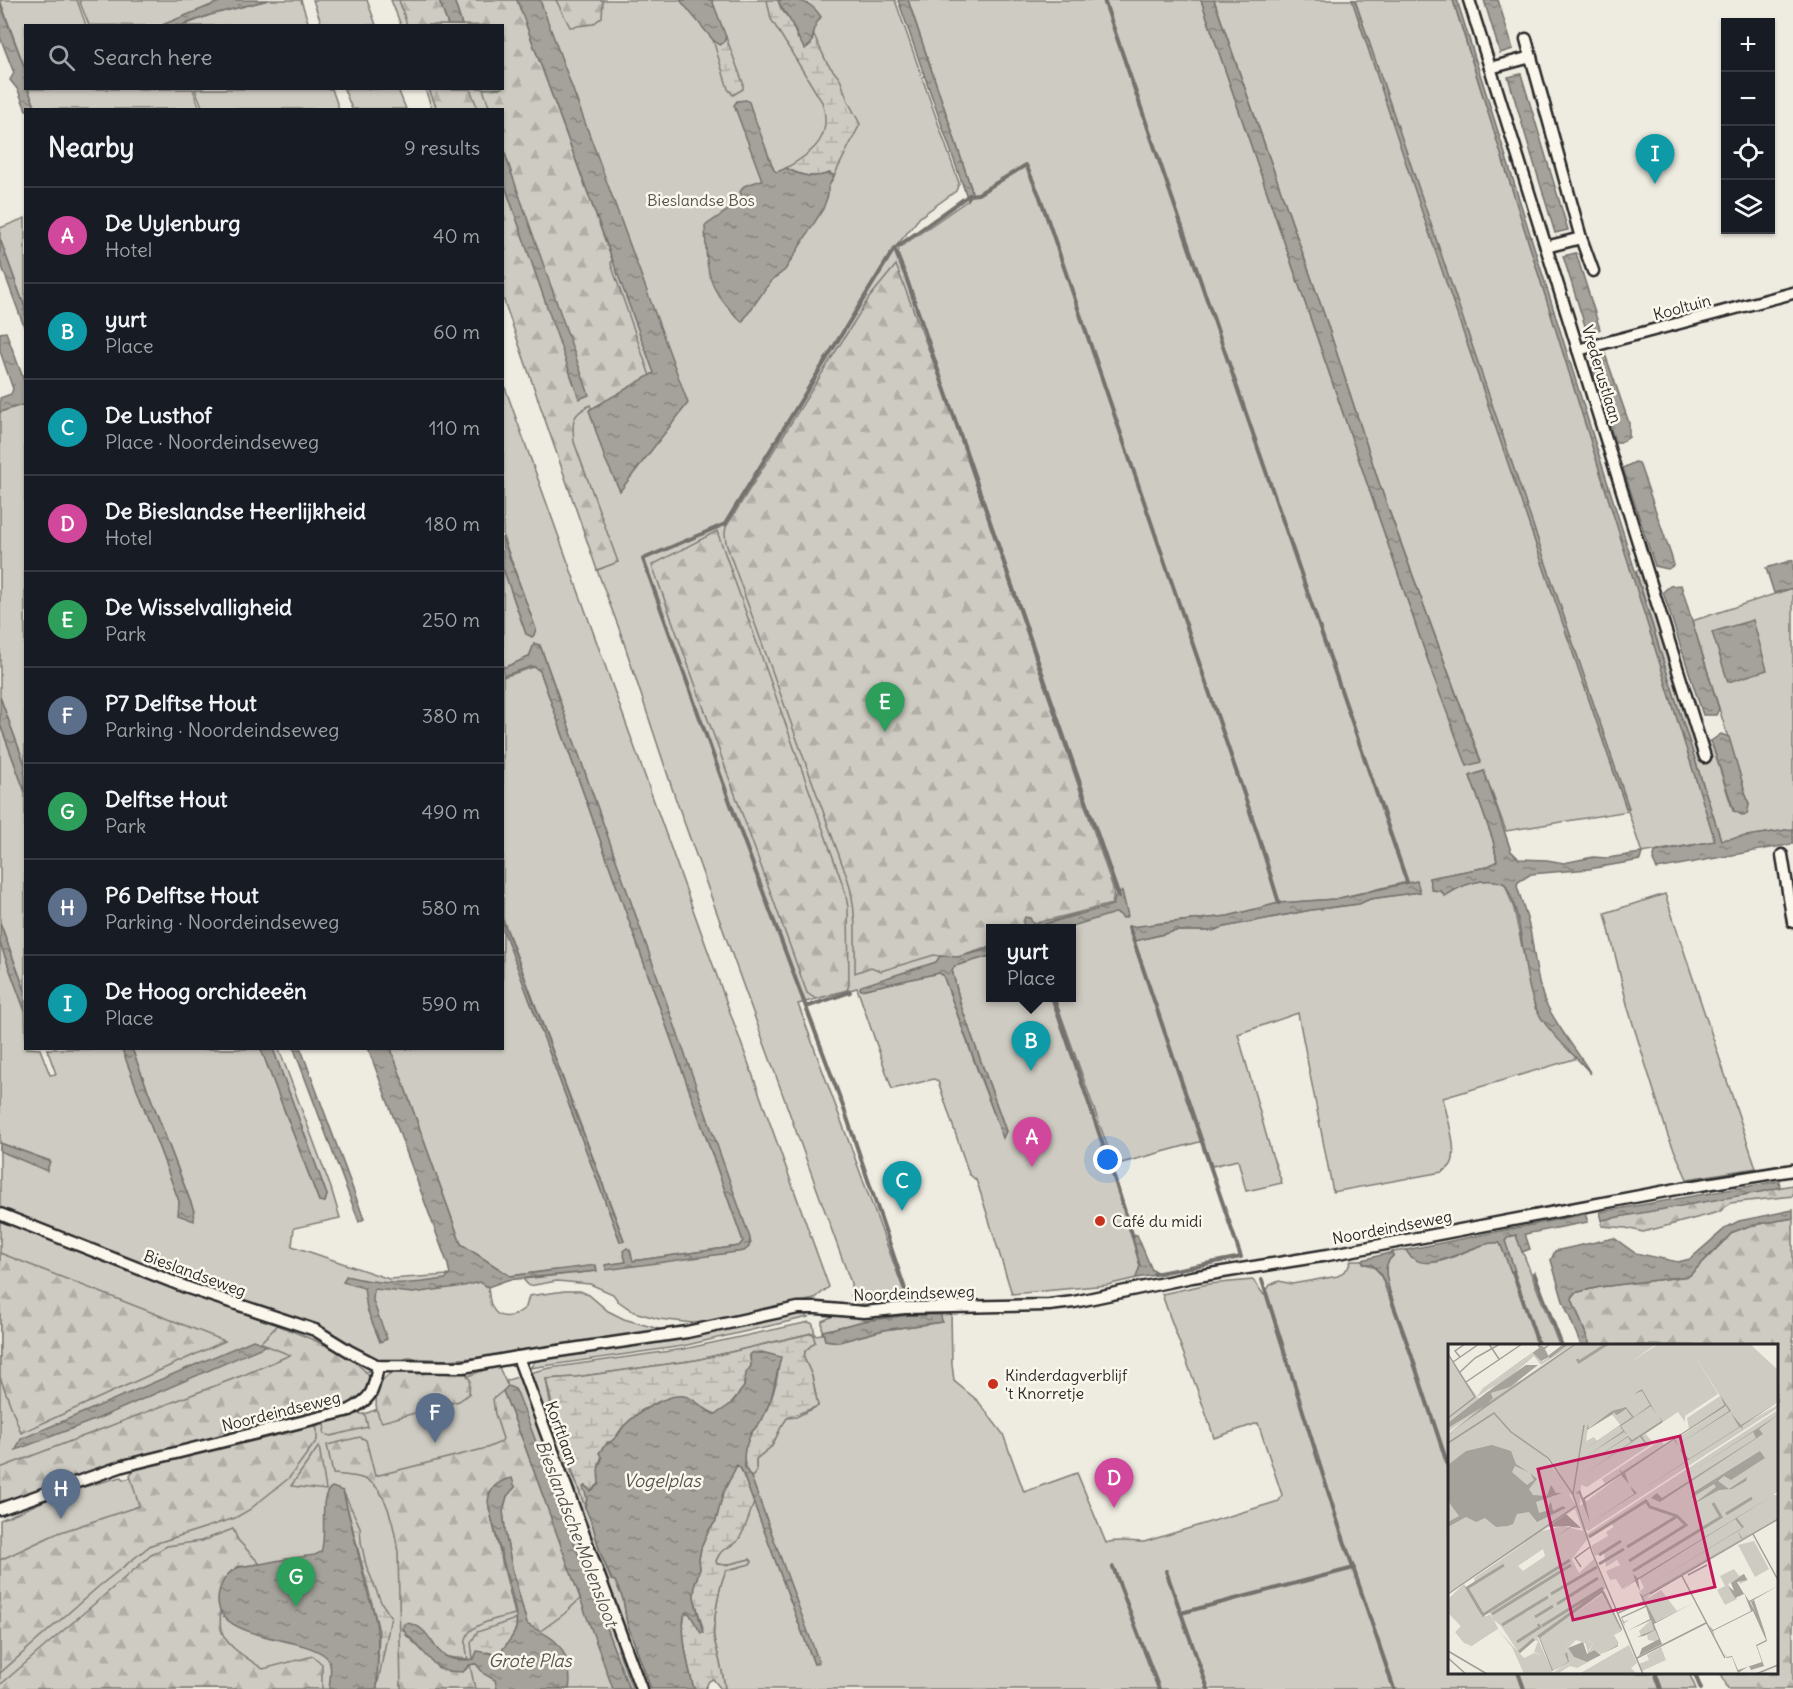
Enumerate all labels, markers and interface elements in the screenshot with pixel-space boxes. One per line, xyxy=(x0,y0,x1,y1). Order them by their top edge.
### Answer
map controls xyxy=(1721,18,1775,234)
button: + xyxy=(1721,18,1775,72)
search box xyxy=(24,24,504,90)
icon: search xyxy=(45,41,78,74)
text: Search here xyxy=(93,43,212,71)
button: − xyxy=(1721,72,1775,126)
button: locate xyxy=(1721,126,1775,180)
text: Nearby xyxy=(48,131,134,164)
pin: I xyxy=(1636,134,1674,184)
text: 9 results xyxy=(404,135,480,160)
button: layers xyxy=(1721,180,1775,234)
park label: Bieslandse Bos xyxy=(647,190,755,210)
text: De Uylenburg xyxy=(105,209,241,237)
text: A xyxy=(61,223,74,248)
text: 40 m xyxy=(433,223,480,248)
text: Hotel xyxy=(105,237,152,262)
street label: Kooltuin xyxy=(1651,290,1713,324)
text: yurt xyxy=(105,305,147,333)
text: B xyxy=(61,319,74,344)
text: 60 m xyxy=(433,319,480,344)
street label: Vrederustlaan xyxy=(1578,322,1626,426)
text: Place xyxy=(105,333,153,358)
text: De Lusthof xyxy=(105,401,212,429)
text: C xyxy=(61,415,74,440)
text: 110 m xyxy=(429,415,480,440)
text: Place · Noordeindseweg xyxy=(105,429,319,454)
text: De Bieslandse Heerlijkheid xyxy=(105,497,366,525)
text: D xyxy=(60,511,75,536)
text: 180 m xyxy=(425,511,480,536)
text: Hotel xyxy=(105,525,152,550)
text: De Wisselvalligheid xyxy=(105,593,292,621)
text: E xyxy=(62,607,73,632)
text: 250 m xyxy=(422,607,480,632)
text: Park xyxy=(105,621,146,646)
pin: E xyxy=(866,682,904,732)
text: P7 Delftse Hout xyxy=(105,689,257,717)
text: F xyxy=(62,703,73,728)
text: 380 m xyxy=(422,703,480,728)
text: Parking · Noordeindseweg xyxy=(105,717,339,742)
text: Delftse Hout xyxy=(105,785,228,813)
text: G xyxy=(60,799,75,824)
text: 490 m xyxy=(421,799,480,824)
text: Park xyxy=(105,813,146,838)
text: P6 Delftse Hout xyxy=(105,881,259,909)
text: H xyxy=(60,895,75,920)
text: 580 m xyxy=(422,895,480,920)
text: Parking · Noordeindseweg xyxy=(105,909,339,934)
popup xyxy=(986,924,1076,1002)
text: yurt xyxy=(1007,937,1049,965)
text: Place xyxy=(1007,965,1055,990)
text: De Hoog orchideeën xyxy=(105,977,307,1005)
text: I xyxy=(63,991,72,1016)
text: 590 m xyxy=(422,991,480,1016)
text: Place xyxy=(105,1005,153,1030)
pin: B xyxy=(1012,1022,1050,1071)
pin: A xyxy=(1012,1118,1052,1167)
your location xyxy=(1093,1145,1122,1174)
pin: C xyxy=(882,1162,922,1211)
street label: Noordeindseweg xyxy=(1330,1206,1454,1248)
place label: Café du midi xyxy=(1112,1211,1202,1231)
marker: Café du midi xyxy=(1093,1214,1107,1228)
street label: Bieslandseweg xyxy=(141,1245,249,1301)
street label: Noordeindseweg xyxy=(853,1281,975,1305)
inset map xyxy=(1448,1344,1778,1674)
place label: Kinderdagverblijf 't Knorretje xyxy=(1005,1365,1128,1403)
marker: Kinderdagverblijf 't Knorretje xyxy=(986,1377,1000,1391)
street label: Noordeindseweg xyxy=(220,1387,342,1435)
pin: F xyxy=(416,1394,454,1443)
street label: Korftlaan xyxy=(541,1398,583,1468)
water label: Bieslandsche Molensloot xyxy=(531,1437,624,1631)
pin: D xyxy=(1094,1458,1134,1508)
water label: Vogelplas xyxy=(623,1469,702,1492)
pin: H xyxy=(42,1470,80,1519)
pin: G xyxy=(276,1558,316,1607)
water label: Grote Plas xyxy=(488,1649,573,1672)

